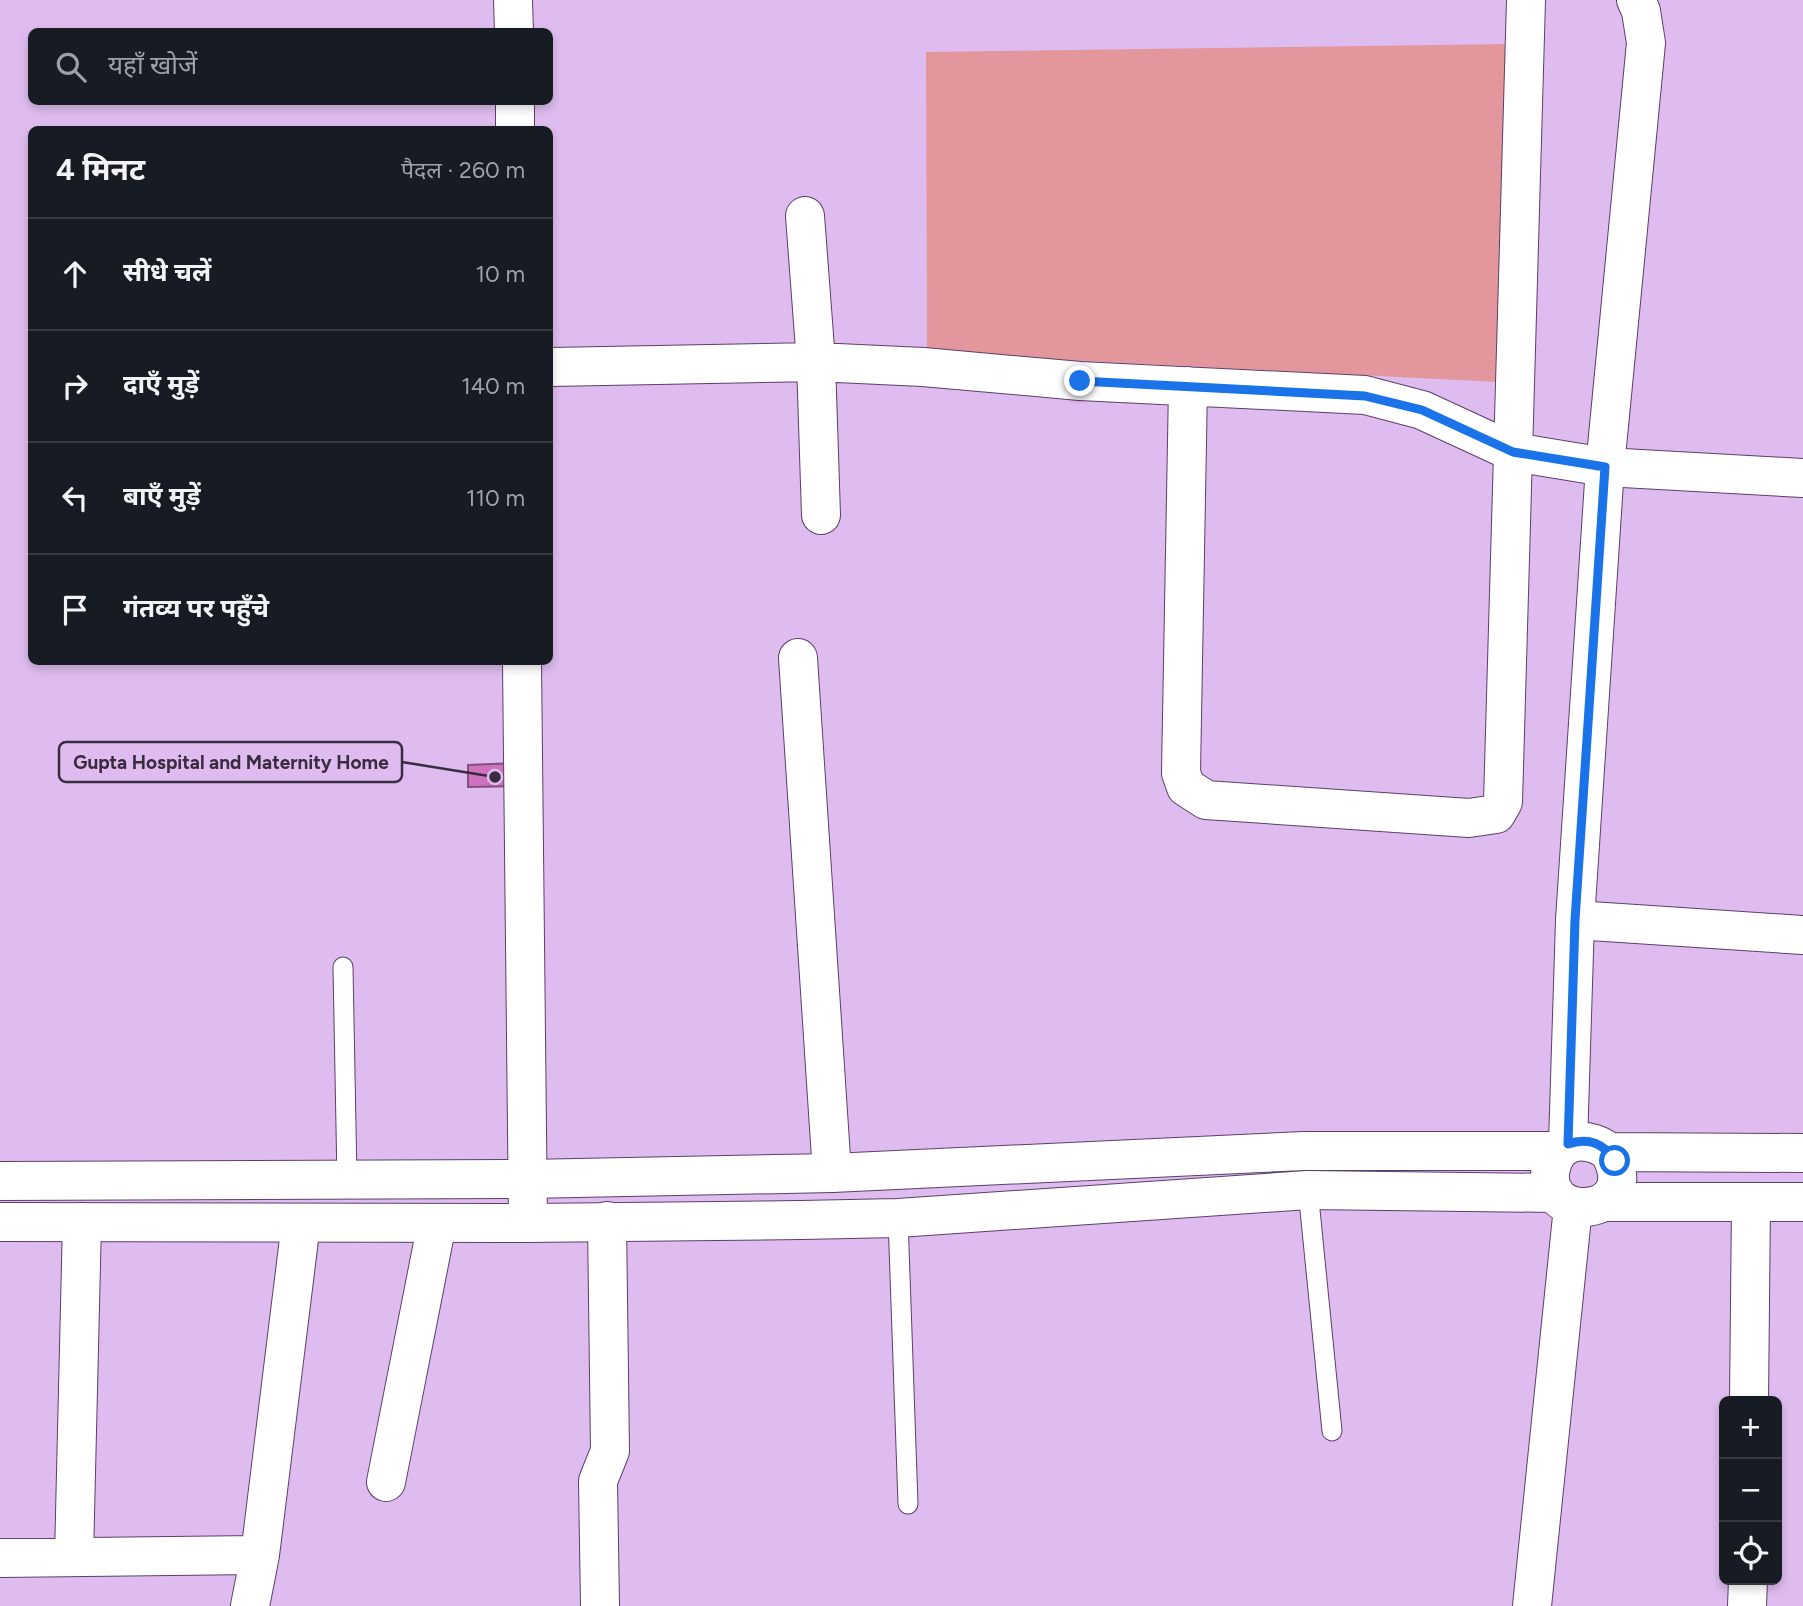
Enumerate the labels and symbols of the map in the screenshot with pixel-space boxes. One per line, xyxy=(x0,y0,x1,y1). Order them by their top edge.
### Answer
route end xyxy=(1064,365,1095,396)
callout: Gupta Hospital and Maternity Home xyxy=(59,742,402,782)
text: Gupta Hospital and Maternity Home xyxy=(73,751,389,774)
route start xyxy=(1599,1145,1630,1176)

